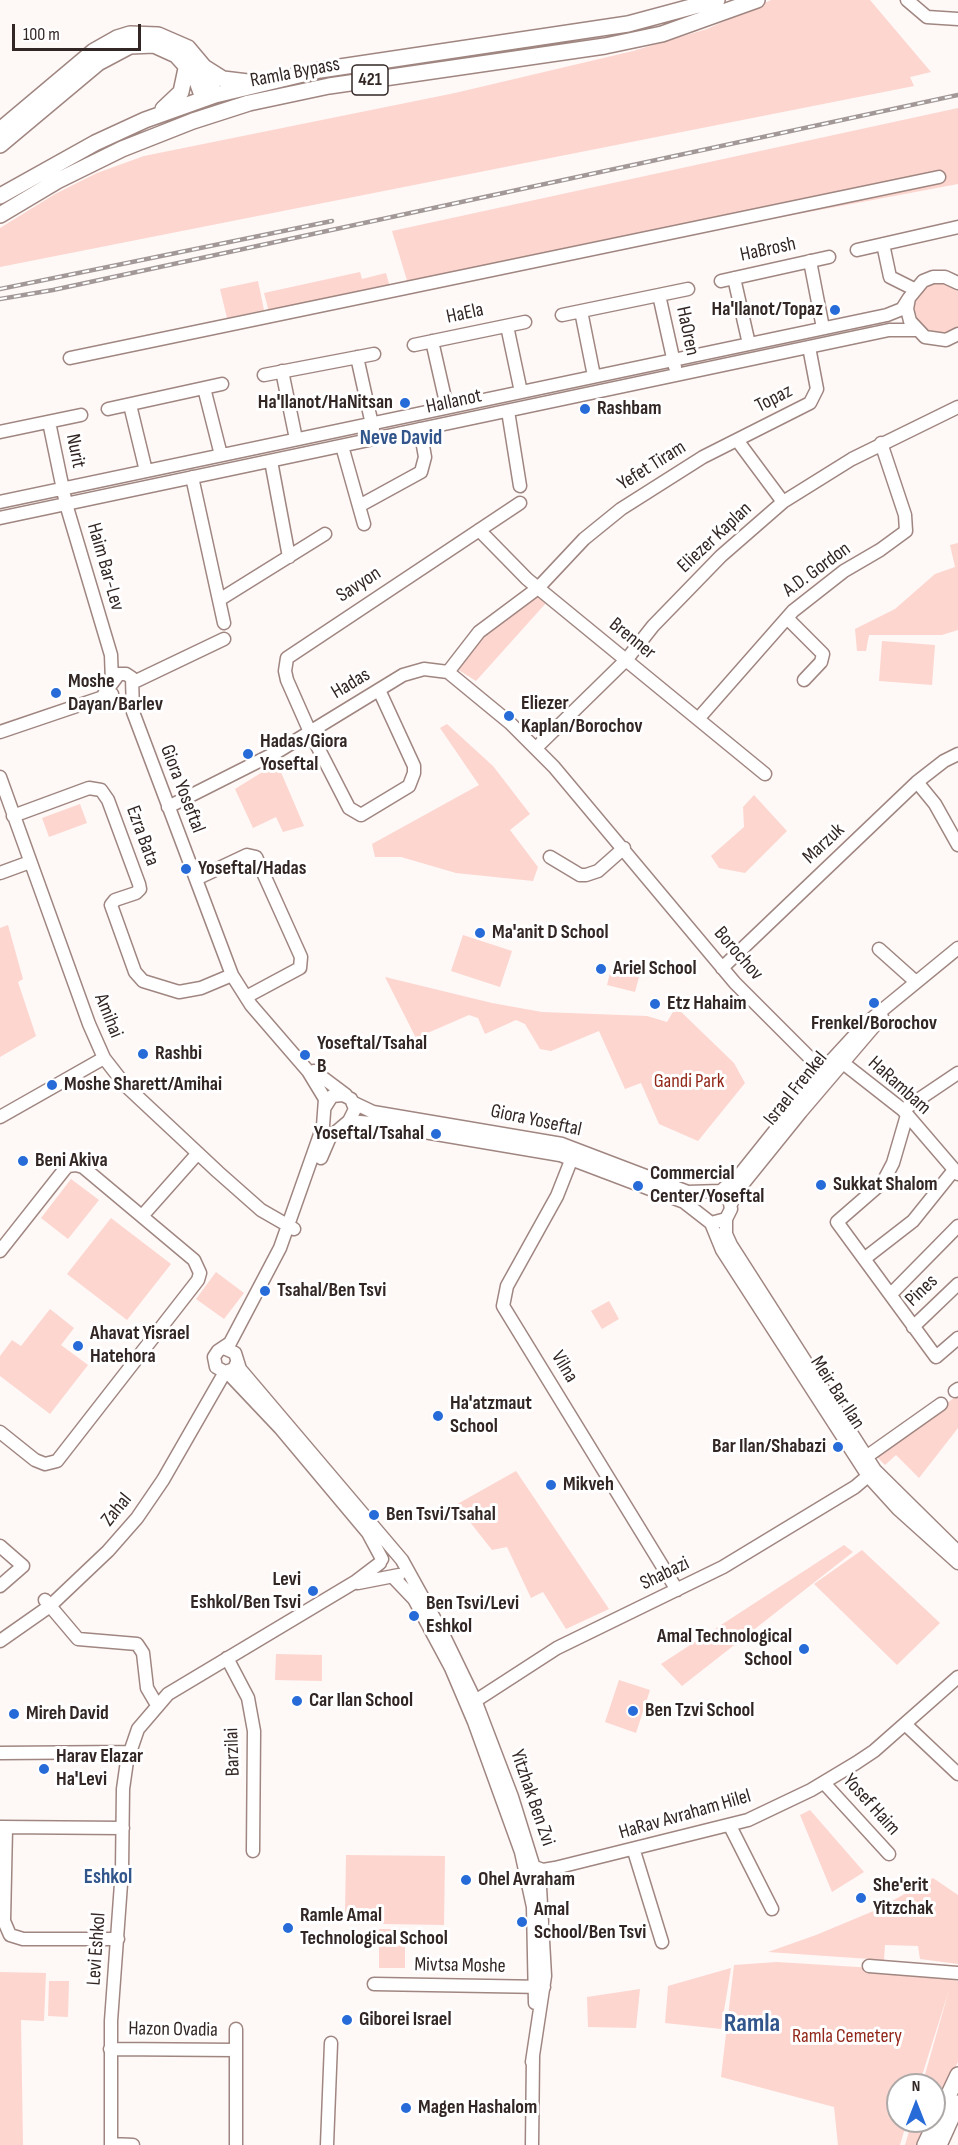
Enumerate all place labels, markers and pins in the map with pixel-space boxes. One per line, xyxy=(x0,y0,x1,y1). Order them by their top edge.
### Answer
place label: Ha'Ilanot/Topaz xyxy=(712,298,823,322)
marker: Ha'Ilanot/Topaz xyxy=(828,303,842,317)
place label: Ha'Ilanot/HaNitsan xyxy=(258,391,393,415)
marker: Ha'Ilanot/HaNitsan xyxy=(398,396,412,410)
place label: Rashbam xyxy=(597,397,661,421)
marker: Rashbam xyxy=(578,402,592,416)
place label: Moshe Dayan/Barlev xyxy=(68,670,163,717)
marker: Moshe Dayan/Barlev xyxy=(49,686,63,700)
place label: Eliezer Kaplan/Borochov xyxy=(521,692,643,739)
marker: Eliezer Kaplan/Borochov xyxy=(502,709,516,723)
place label: Hadas/Giora Yoseftal xyxy=(260,730,347,777)
marker: Hadas/Giora Yoseftal xyxy=(241,747,255,761)
place label: Yoseftal/Hadas xyxy=(198,857,306,881)
marker: Yoseftal/Hadas xyxy=(179,862,193,876)
place label: Ma'anit D School xyxy=(492,921,609,945)
marker: Ma'anit D School xyxy=(473,926,487,940)
place label: Ariel School xyxy=(613,957,697,981)
marker: Ariel School xyxy=(594,962,608,976)
place label: Etz Hahaim xyxy=(667,992,747,1016)
marker: Frenkel/Borochov xyxy=(867,996,881,1010)
marker: Etz Hahaim xyxy=(648,997,662,1011)
place label: Frenkel/Borochov xyxy=(811,1012,937,1036)
place label: Yoseftal/Tsahal B xyxy=(317,1032,427,1079)
place label: Rashbi xyxy=(155,1042,202,1066)
marker: Rashbi xyxy=(136,1047,150,1061)
marker: Yoseftal/Tsahal B xyxy=(298,1048,312,1062)
place label: Moshe Sharett/Amihai xyxy=(64,1073,222,1097)
marker: Moshe Sharett/Amihai xyxy=(45,1078,59,1092)
place label: Yoseftal/Tsahal xyxy=(314,1122,424,1146)
marker: Yoseftal/Tsahal xyxy=(429,1127,443,1141)
place label: Beni Akiva xyxy=(35,1149,108,1173)
marker: Beni Akiva xyxy=(16,1154,30,1168)
place label: Commercial Center/Yoseftal xyxy=(650,1162,764,1209)
place label: Sukkat Shalom xyxy=(833,1173,938,1197)
marker: Sukkat Shalom xyxy=(814,1178,828,1192)
marker: Commercial Center/Yoseftal xyxy=(631,1179,645,1193)
place label: Tsahal/Ben Tsvi xyxy=(277,1279,386,1303)
marker: Tsahal/Ben Tsvi xyxy=(258,1284,272,1298)
place label: Ahavat Yisrael Hatehora xyxy=(90,1322,190,1369)
marker: Ahavat Yisrael Hatehora xyxy=(71,1339,85,1353)
place label: Ha'atzmaut School xyxy=(450,1392,532,1439)
marker: Ha'atzmaut School xyxy=(431,1409,445,1423)
place label: Bar Ilan/Shabazi xyxy=(712,1435,826,1459)
marker: Bar Ilan/Shabazi xyxy=(831,1440,845,1454)
place label: Mikveh xyxy=(563,1473,614,1497)
marker: Mikveh xyxy=(544,1478,558,1492)
place label: Ben Tsvi/Tsahal xyxy=(386,1503,496,1527)
marker: Ben Tsvi/Tsahal xyxy=(367,1508,381,1522)
place label: Levi Eshkol/Ben Tsvi xyxy=(190,1568,301,1615)
marker: Levi Eshkol/Ben Tsvi xyxy=(306,1584,320,1598)
place label: Ben Tsvi/Levi Eshkol xyxy=(426,1592,519,1639)
marker: Ben Tsvi/Levi Eshkol xyxy=(407,1609,421,1623)
place label: Amal Technological School xyxy=(657,1625,792,1672)
marker: Amal Technological School xyxy=(797,1642,811,1656)
place label: Car Ilan School xyxy=(309,1689,413,1713)
marker: Car Ilan School xyxy=(290,1694,304,1708)
place label: Ben Tzvi School xyxy=(645,1699,754,1723)
place label: Mireh David xyxy=(26,1702,109,1726)
marker: Ben Tzvi School xyxy=(626,1704,640,1718)
marker: Mireh David xyxy=(7,1707,21,1721)
place label: Harav Elazar Ha'Levi xyxy=(56,1745,143,1792)
marker: Harav Elazar Ha'Levi xyxy=(37,1762,51,1776)
place label: Ohel Avraham xyxy=(478,1868,575,1892)
marker: Ohel Avraham xyxy=(459,1873,473,1887)
place label: She'erit Yitzchak xyxy=(873,1874,934,1921)
marker: She'erit Yitzchak xyxy=(854,1891,868,1905)
place label: Amal School/Ben Tsvi xyxy=(534,1898,646,1945)
place label: Ramle Amal Technological School xyxy=(300,1904,448,1951)
marker: Amal School/Ben Tsvi xyxy=(515,1915,529,1929)
marker: Ramle Amal Technological School xyxy=(281,1921,295,1935)
place label: Giborei Israel xyxy=(359,2008,451,2032)
marker: Giborei Israel xyxy=(340,2013,354,2027)
place label: Magen Hashalom xyxy=(418,2096,537,2120)
marker: Magen Hashalom xyxy=(399,2101,413,2115)

